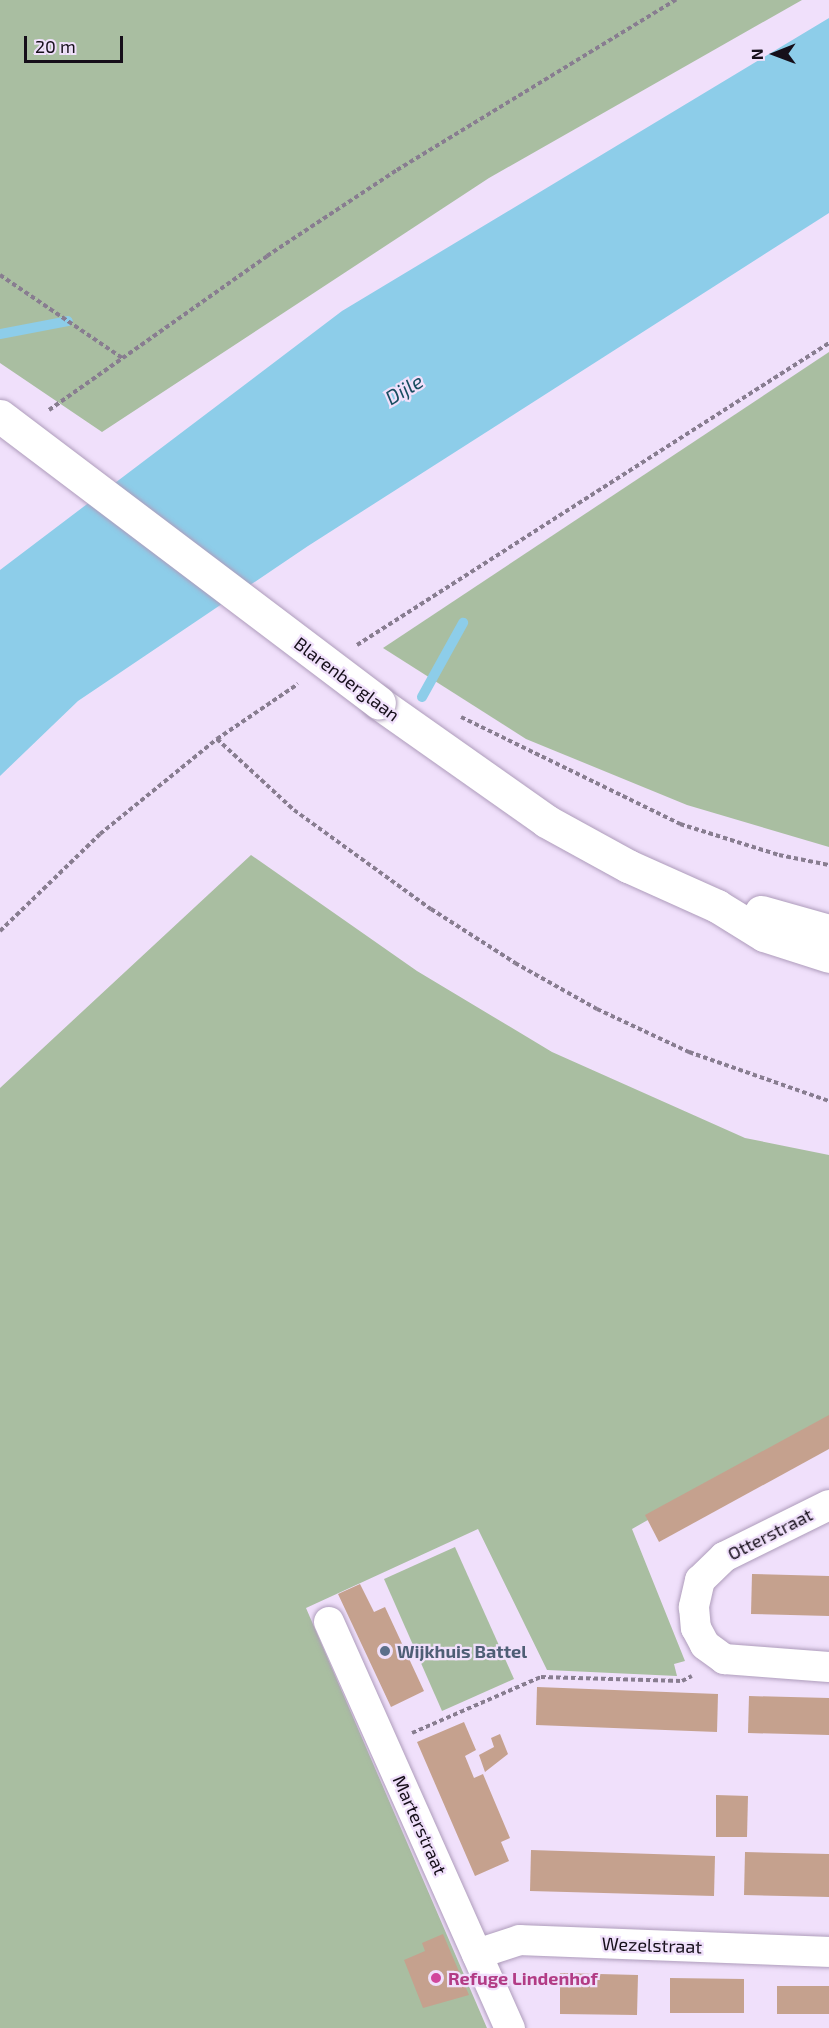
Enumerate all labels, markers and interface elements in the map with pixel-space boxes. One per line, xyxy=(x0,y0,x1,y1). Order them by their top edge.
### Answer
scale bar xyxy=(27,24,126,62)
north arrow xyxy=(745,24,805,84)
text: 20 m xyxy=(35,35,76,57)
text: N xyxy=(747,48,766,60)
water label: Dijle xyxy=(381,368,427,410)
street label: Blarenberglaan xyxy=(290,632,404,726)
street label: Otterstraat xyxy=(724,1503,816,1565)
place label: Wijkhuis Battel xyxy=(397,1640,527,1662)
marker: Wijkhuis Battel xyxy=(378,1644,392,1658)
street label: Marterstraat xyxy=(388,1772,452,1878)
street label: Wezelstraat xyxy=(601,1932,703,1958)
place label: Refuge Lindenhof xyxy=(448,1967,598,1989)
marker: Refuge Lindenhof xyxy=(429,1971,443,1985)

